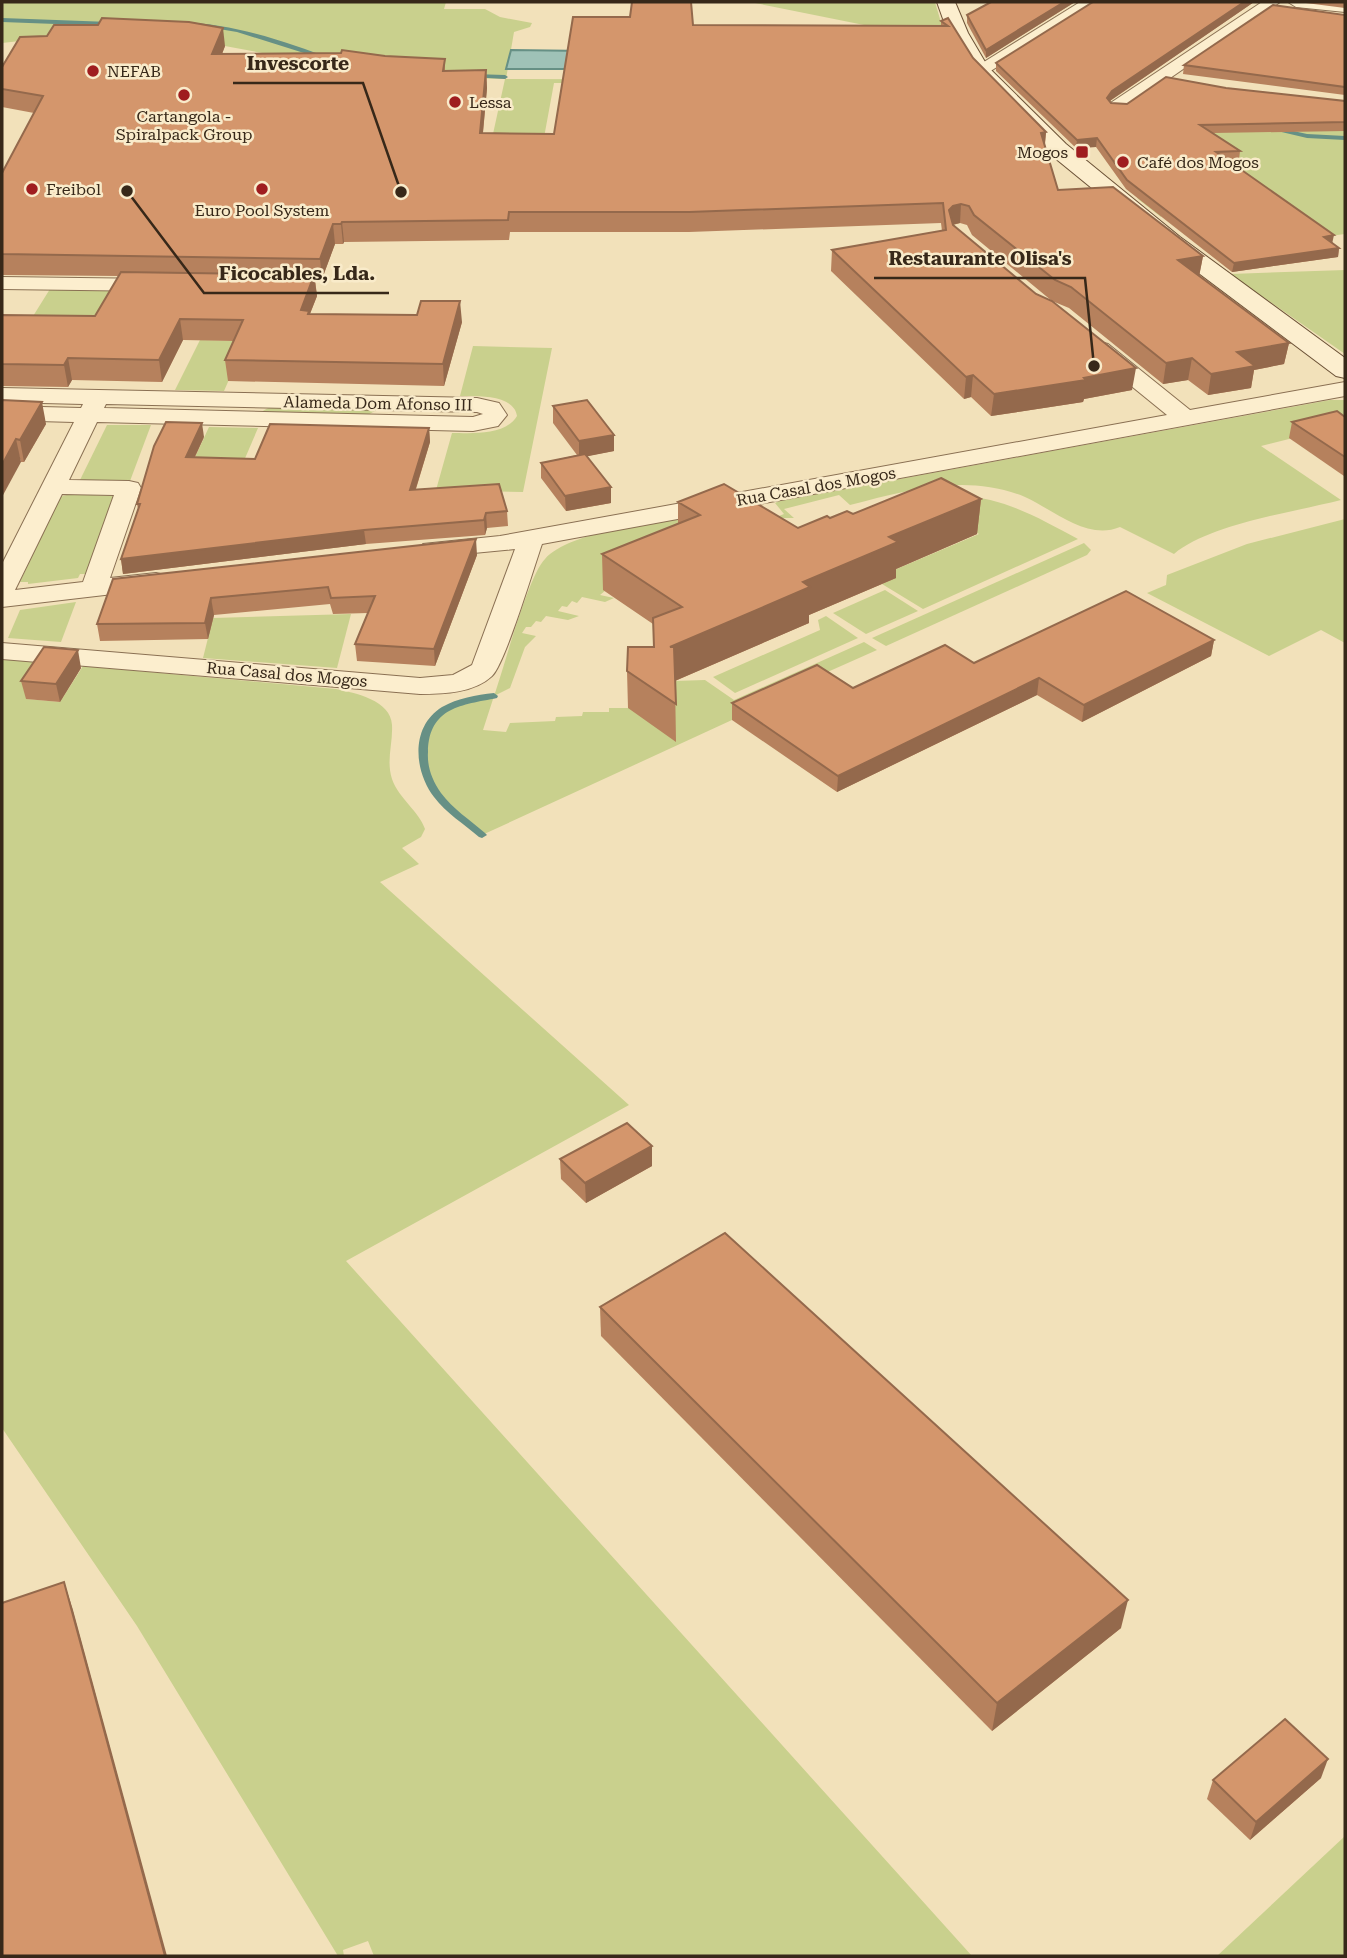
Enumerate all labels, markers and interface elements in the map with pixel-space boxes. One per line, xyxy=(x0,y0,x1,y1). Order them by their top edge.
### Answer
callout: Invescorte xyxy=(233,43,363,83)
text: Invescorte xyxy=(247,52,349,75)
place label: NEFAB xyxy=(107,62,161,81)
marker: NEFAB xyxy=(85,63,101,79)
marker: Cartangola - Spiralpack Group xyxy=(176,87,192,103)
place label: Lessa xyxy=(469,93,512,112)
marker: Lessa xyxy=(447,94,463,110)
place label: Cartangola - Spiralpack Group xyxy=(116,107,252,144)
place label: Mogos xyxy=(1017,143,1068,162)
marker: Mogos xyxy=(1074,144,1090,160)
place label: Café dos Mogos xyxy=(1137,153,1259,172)
marker: Café dos Mogos xyxy=(1115,154,1131,170)
place label: Freibol xyxy=(46,180,101,199)
marker: Freibol xyxy=(24,181,40,197)
marker: Euro Pool System xyxy=(254,181,270,197)
place label: Euro Pool System xyxy=(195,201,330,220)
callout: Restaurante Olisa's xyxy=(874,238,1085,278)
text: Restaurante Olisa's xyxy=(888,247,1072,270)
callout: Ficocables, Lda. xyxy=(204,253,389,293)
text: Ficocables, Lda. xyxy=(219,262,375,285)
street label: Alameda Dom Afonso III xyxy=(283,392,473,415)
street label: Rua Casal dos Mogos xyxy=(735,463,898,510)
street label: Rua Casal dos Mogos xyxy=(206,658,369,691)

